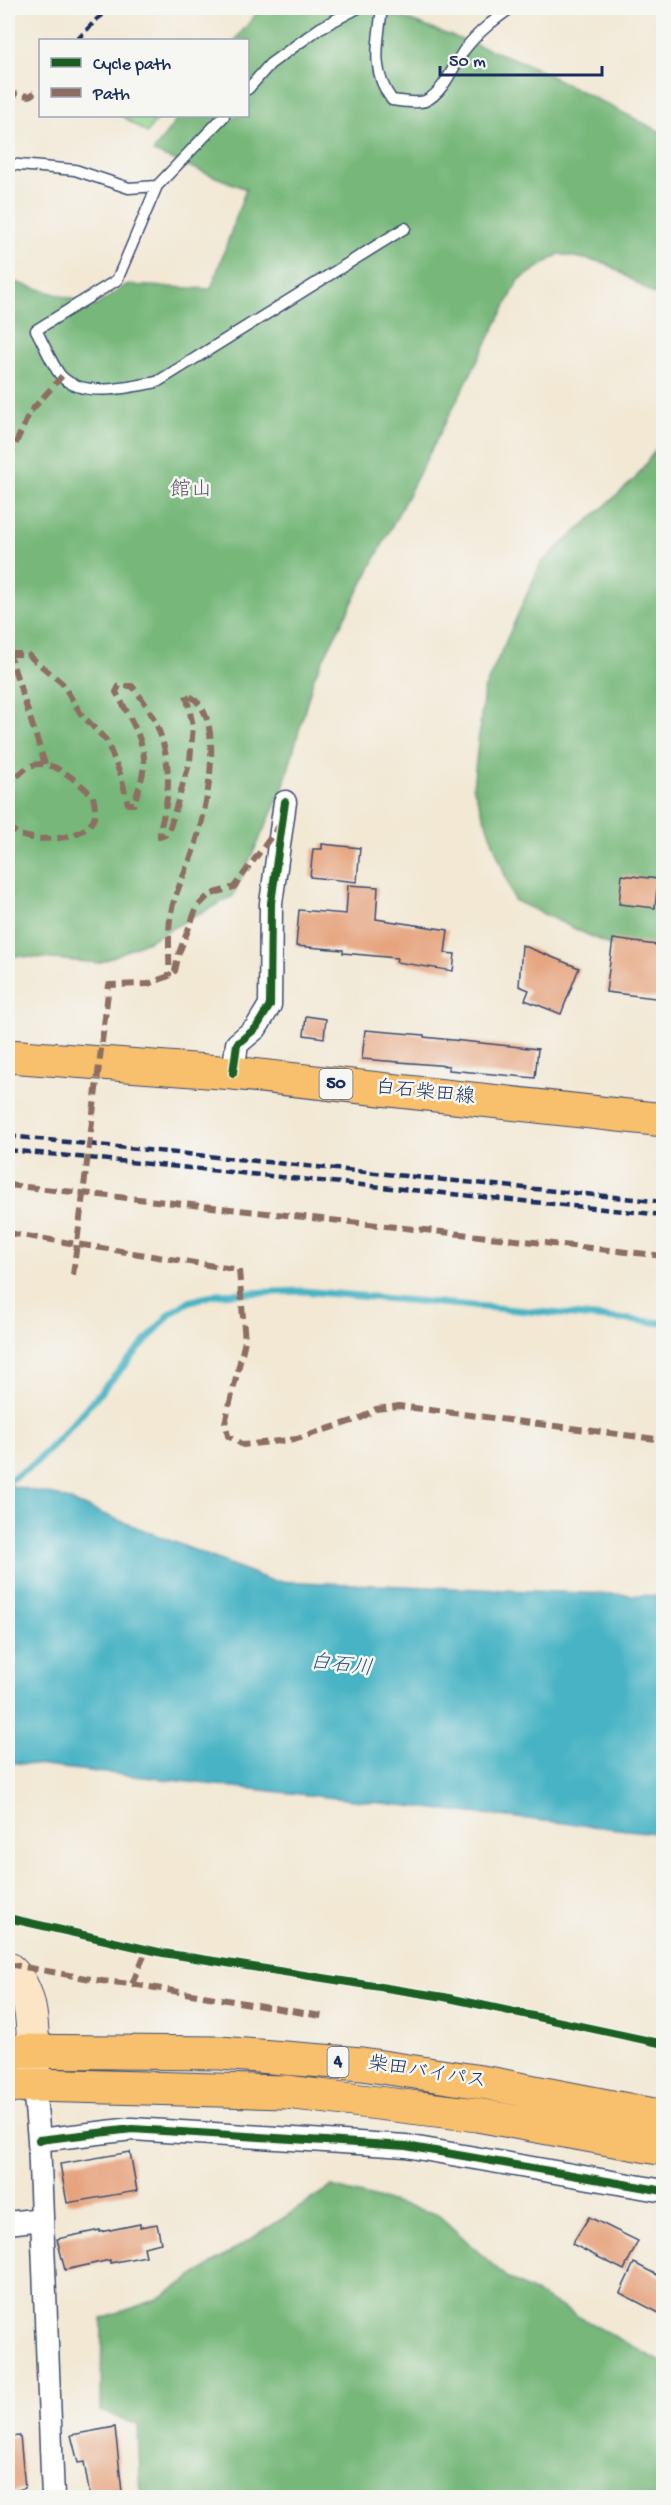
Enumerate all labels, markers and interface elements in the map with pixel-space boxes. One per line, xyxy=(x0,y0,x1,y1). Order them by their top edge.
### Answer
legend xyxy=(39,39,249,117)
scale bar xyxy=(440,39,602,77)
text: 50 m xyxy=(449,52,486,73)
text: Cycle path xyxy=(93,55,171,76)
text: Path xyxy=(92,85,130,106)
district label: 館山 xyxy=(170,478,212,504)
road number: 50 xyxy=(320,1069,352,1099)
street label: 白石柴田線 xyxy=(374,1076,476,1111)
water label: 白石川 xyxy=(308,1650,374,1683)
road number: 4 xyxy=(328,2047,348,2077)
street label: 柴田バイパス xyxy=(366,2052,488,2095)

